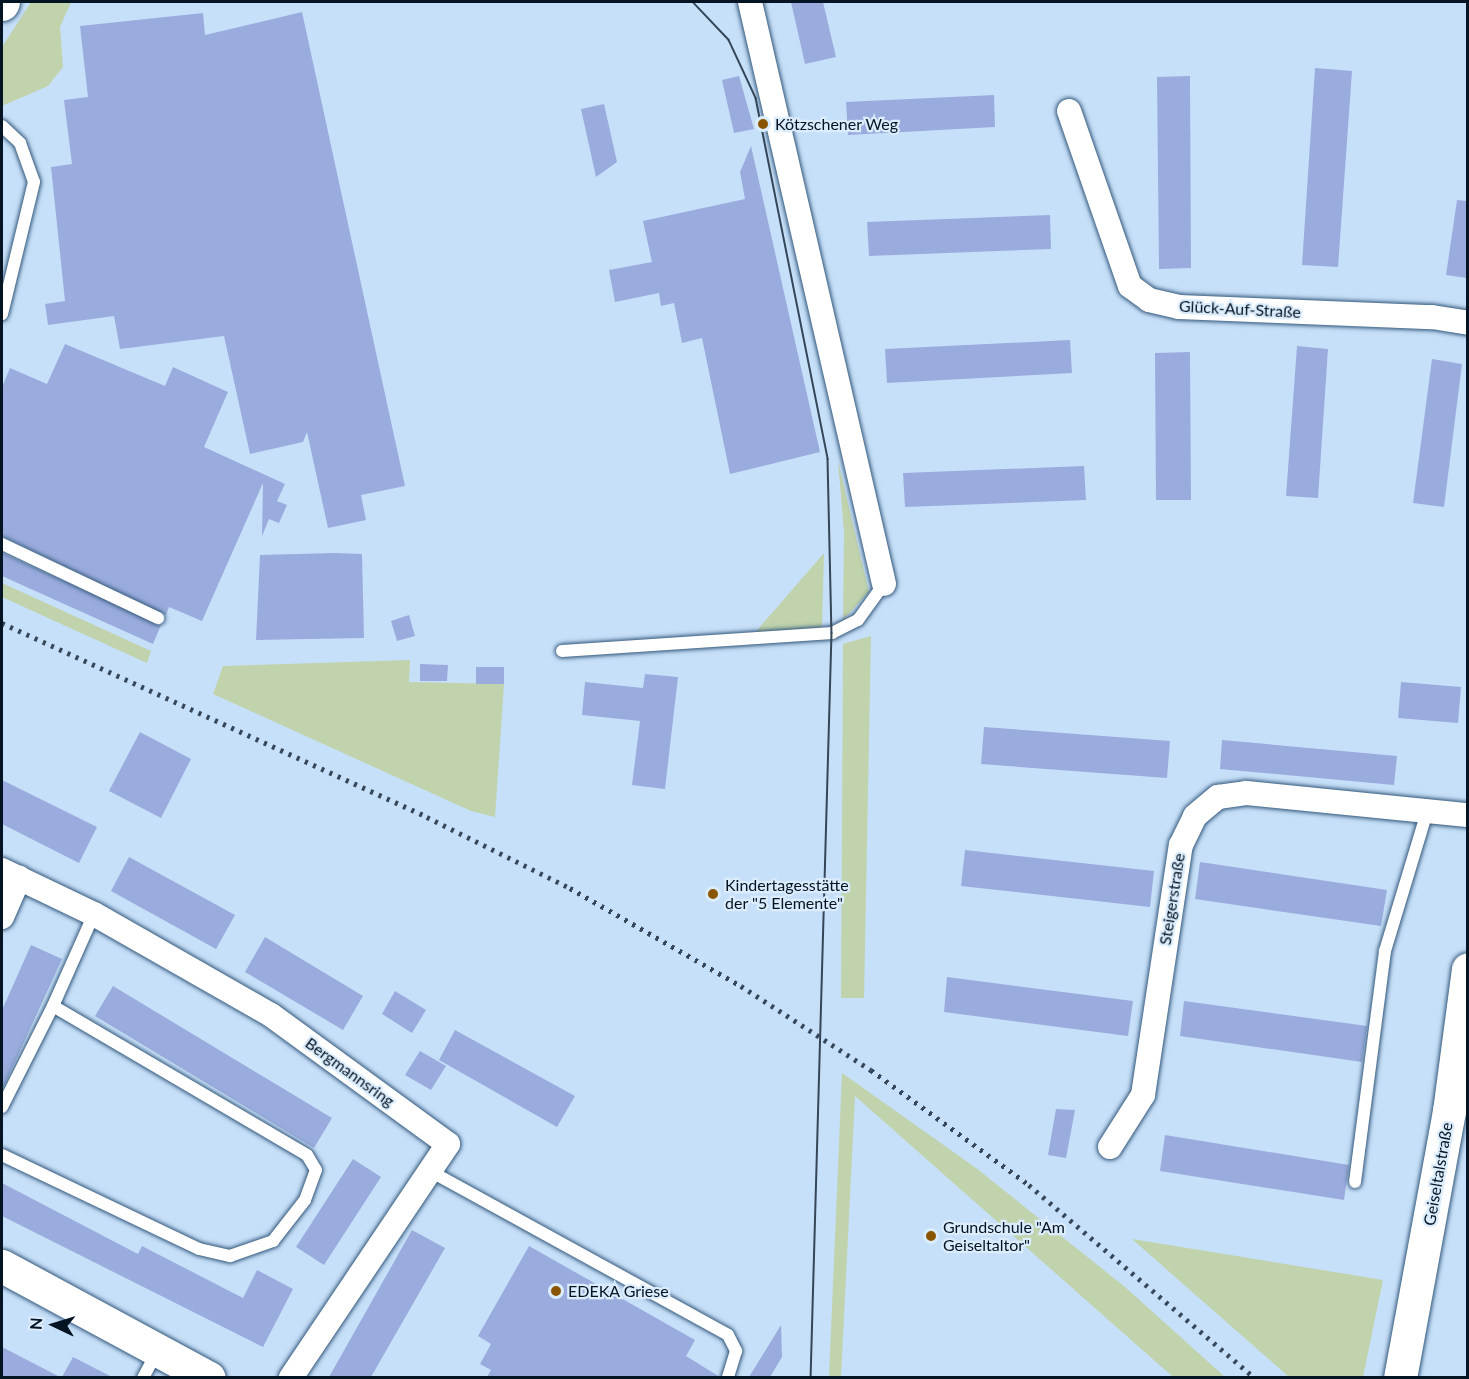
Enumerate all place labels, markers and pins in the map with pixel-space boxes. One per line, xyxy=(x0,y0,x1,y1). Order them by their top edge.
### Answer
place label: Kötzschener Weg xyxy=(775,114,899,134)
marker: Kötzschener Weg xyxy=(756,117,770,131)
place label: Kindertagesstätte der "5 Elemente" xyxy=(725,875,849,913)
marker: Kindertagesstätte der "5 Elemente" xyxy=(706,887,720,901)
place label: Grundschule "Am Geiseltaltor" xyxy=(943,1217,1065,1255)
marker: Grundschule "Am Geiseltaltor" xyxy=(924,1229,938,1243)
place label: EDEKA Griese xyxy=(568,1281,669,1301)
marker: EDEKA Griese xyxy=(549,1284,563,1298)

